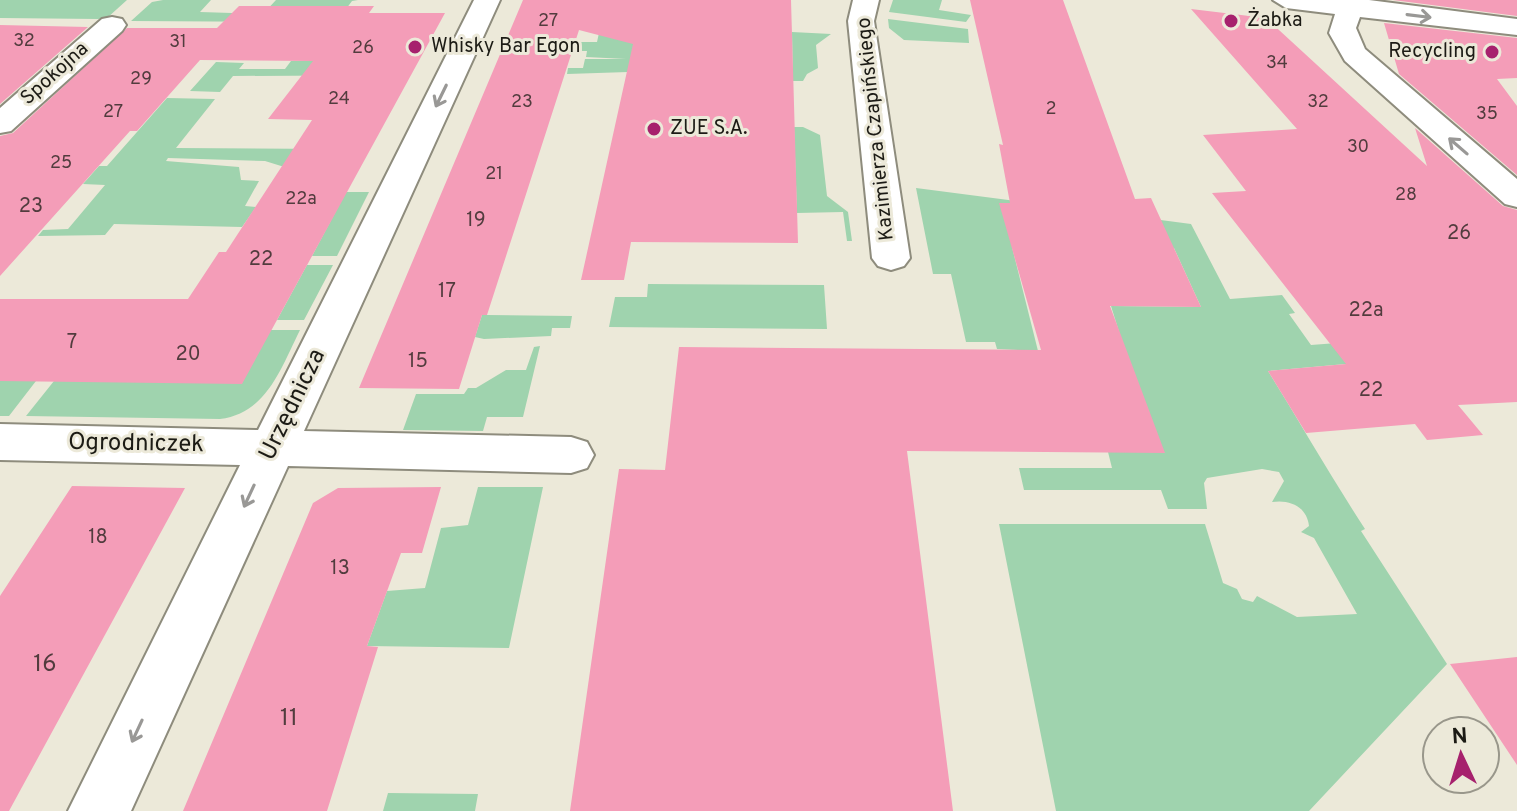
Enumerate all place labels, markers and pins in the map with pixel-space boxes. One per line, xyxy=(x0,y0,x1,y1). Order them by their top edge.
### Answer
place label: Żabka xyxy=(1247,7,1302,34)
marker: Żabka xyxy=(1222,12,1240,30)
place label: Whisky Bar Egon xyxy=(431,34,580,60)
marker: Whisky Bar Egon xyxy=(406,38,424,56)
place label: Recycling xyxy=(1388,39,1476,65)
marker: Recycling xyxy=(1483,43,1501,61)
place label: ZUE S.A. xyxy=(670,116,748,142)
marker: ZUE S.A. xyxy=(645,120,663,138)

